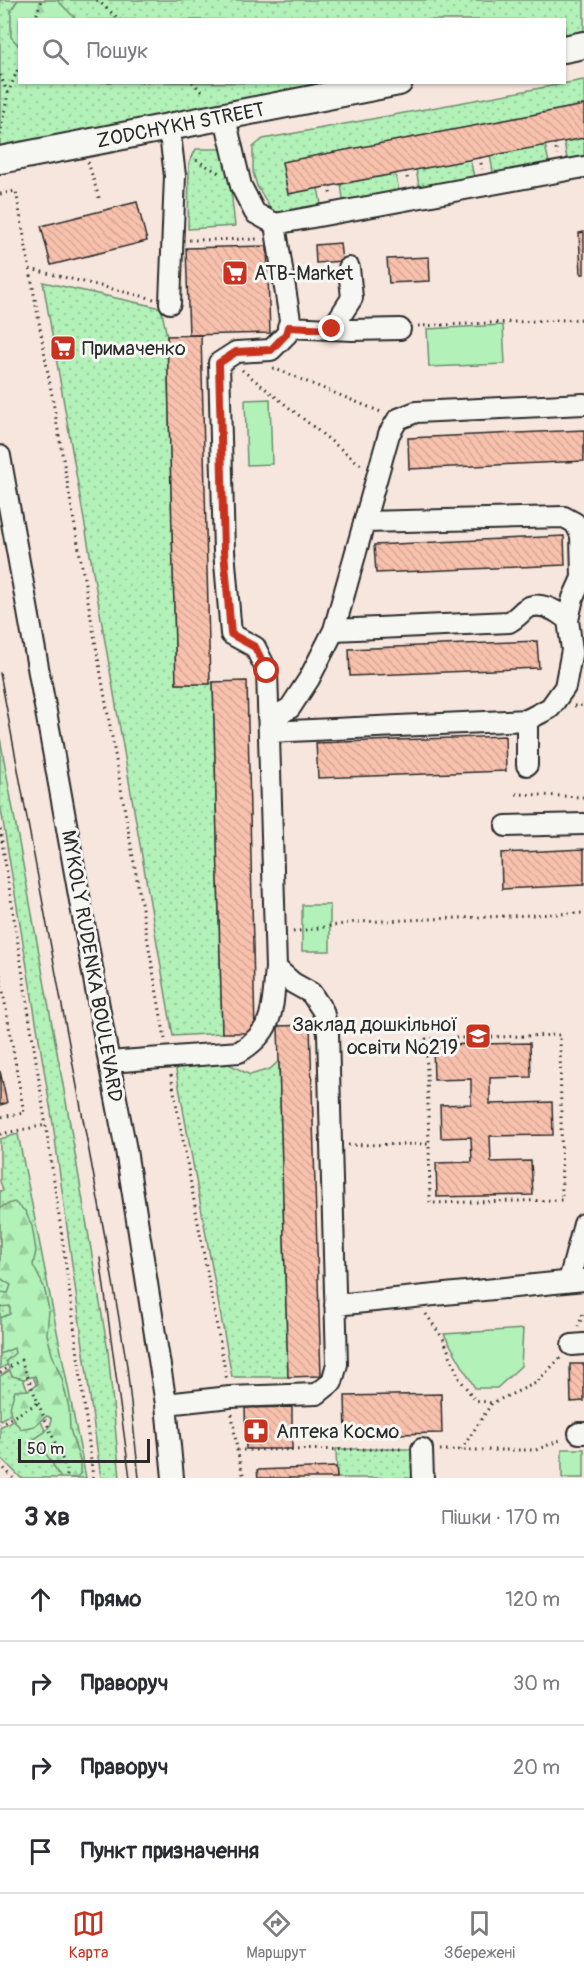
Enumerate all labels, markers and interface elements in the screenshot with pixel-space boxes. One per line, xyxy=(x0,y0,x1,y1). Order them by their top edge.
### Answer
search box xyxy=(18,18,566,84)
icon: search xyxy=(39,35,72,68)
text: Пошук xyxy=(87,37,148,65)
street label: ZODCHYKH STREET xyxy=(94,96,267,153)
supermarket icon: ATB-Market xyxy=(220,258,250,288)
place label: ATB-Market xyxy=(254,261,354,286)
route end xyxy=(318,315,344,341)
supermarket icon: Примаченко xyxy=(48,333,78,363)
place label: Примаченко xyxy=(82,336,186,361)
route start xyxy=(253,657,279,683)
street label: MYKOLY RUDENKA BOULEVARD xyxy=(56,828,128,1104)
place label: Заклад дошкільної освіти №219 xyxy=(292,1012,458,1060)
school or university icon: Заклад дошкільної освіти №219 xyxy=(463,1021,493,1051)
pharmacy icon: Аптека Космо xyxy=(241,1416,271,1446)
place label: Аптека Космо xyxy=(276,1419,400,1444)
scale bar xyxy=(18,1436,150,1464)
text: 50 m xyxy=(27,1439,64,1459)
text: 3 хв xyxy=(24,1501,70,1533)
text: Пішки · 170 m xyxy=(442,1505,560,1530)
icon: ahead xyxy=(24,1583,57,1616)
text: Прямо xyxy=(81,1585,141,1613)
text: 120 m xyxy=(505,1587,560,1612)
icon: right xyxy=(24,1667,57,1700)
text: Праворуч xyxy=(81,1669,168,1697)
text: 30 m xyxy=(513,1671,560,1696)
icon: right xyxy=(24,1751,57,1784)
text: Праворуч xyxy=(81,1753,168,1781)
text: 20 m xyxy=(513,1755,560,1780)
icon: arrive xyxy=(24,1835,57,1868)
text: Пункт призначення xyxy=(81,1837,259,1865)
tab: Карта xyxy=(69,1907,108,1963)
tab: Маршрут xyxy=(246,1907,306,1963)
tab: Збережені xyxy=(444,1907,515,1963)

